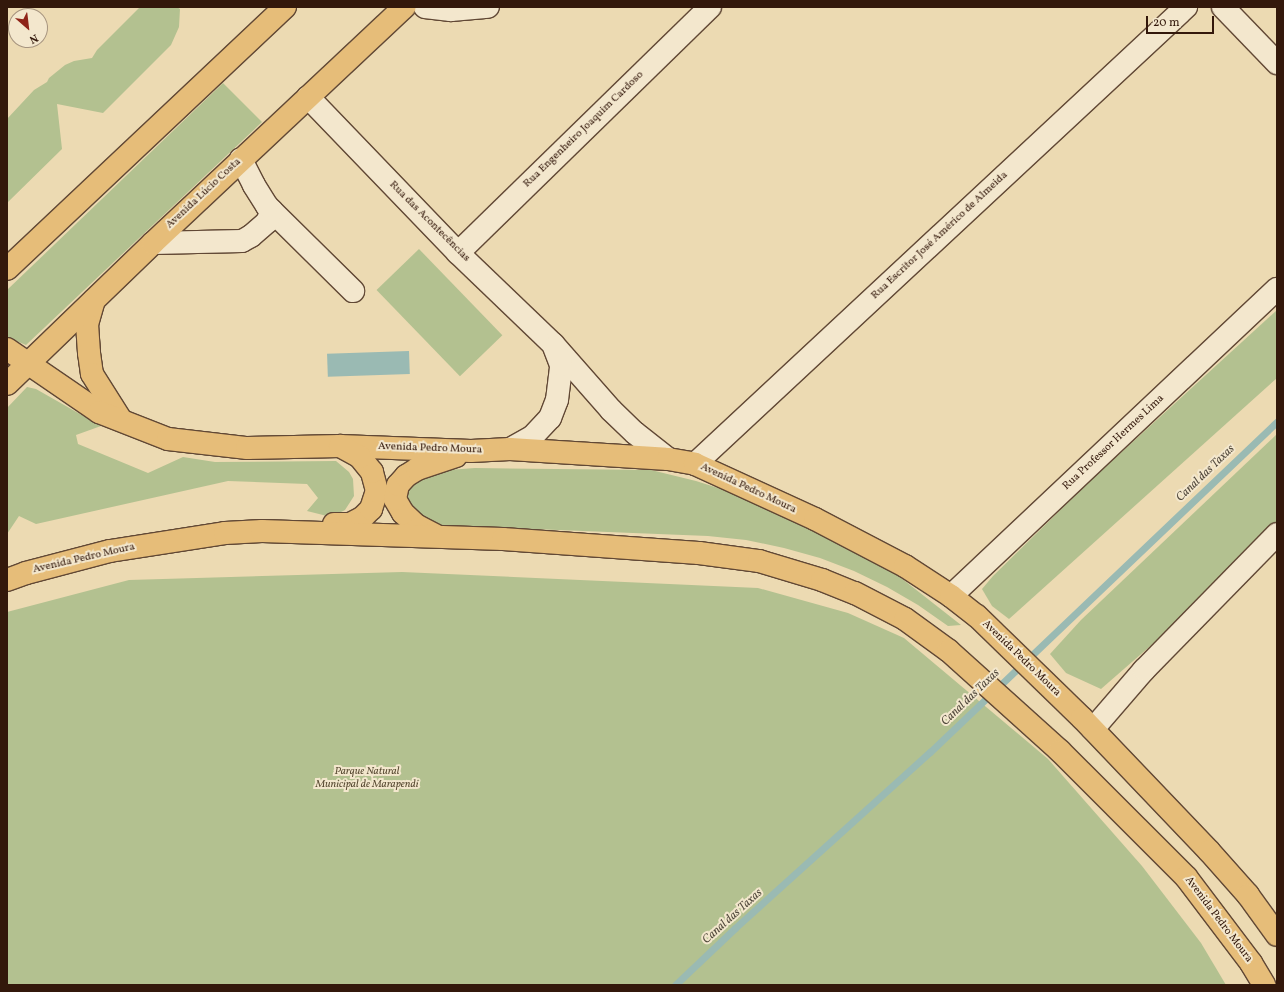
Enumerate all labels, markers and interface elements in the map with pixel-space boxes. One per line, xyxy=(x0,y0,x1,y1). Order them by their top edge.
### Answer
north arrow xyxy=(8,8,48,48)
scale bar xyxy=(1148,8,1216,34)
text: 20 m xyxy=(1153,15,1180,31)
text: N xyxy=(26,30,40,47)
street label: Rua Engenheiro Joaquim Cardoso xyxy=(521,69,647,191)
street label: Avenida Lúcio Costa xyxy=(164,156,244,232)
street label: Rua Escritor José Américo de Almeida xyxy=(869,169,1011,303)
street label: Rua das Acontecências xyxy=(386,179,472,265)
street label: Rua Professor Hermes Lima xyxy=(1061,392,1167,494)
street label: Avenida Pedro Moura xyxy=(378,441,482,457)
water label: Canal das Taxas xyxy=(1174,443,1238,505)
street label: Avenida Pedro Moura xyxy=(698,461,798,517)
street label: Avenida Pedro Moura xyxy=(32,541,136,577)
street label: Avenida Pedro Moura xyxy=(979,618,1063,700)
water label: Canal das Taxas xyxy=(939,667,1003,729)
park label: Parque Natural Municipal de Marapendi xyxy=(315,766,419,792)
street label: Avenida Pedro Moura xyxy=(1181,874,1255,966)
water label: Canal das Taxas xyxy=(700,886,766,948)

